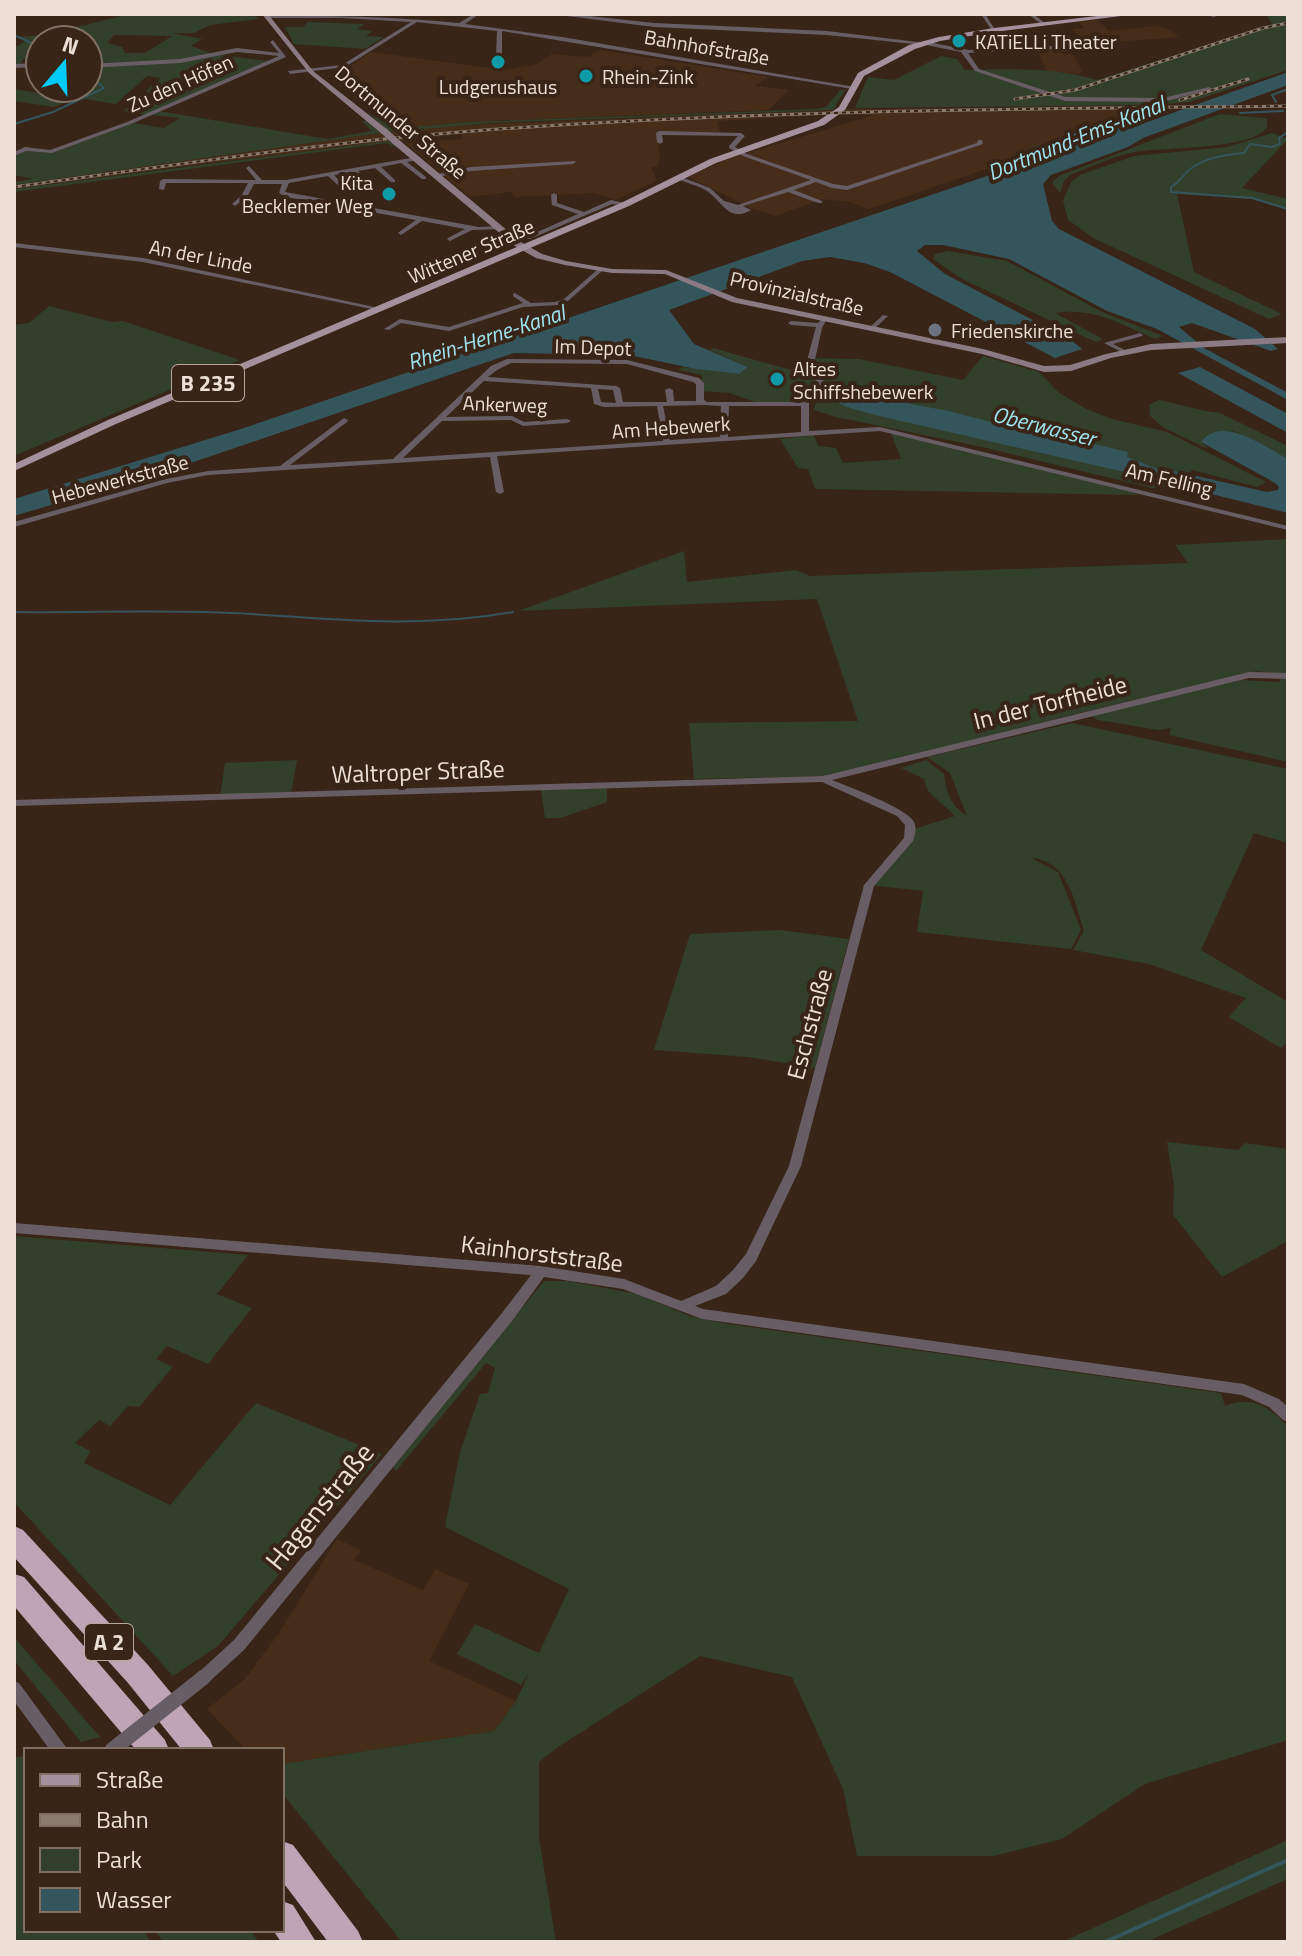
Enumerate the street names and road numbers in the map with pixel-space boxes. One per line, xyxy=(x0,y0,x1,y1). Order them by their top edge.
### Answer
street label: Bahnhofstraße xyxy=(642,21,772,73)
street label: Zu den Höfen xyxy=(122,46,238,120)
street label: Dortmunder Straße xyxy=(328,58,474,186)
street label: Wittener Straße xyxy=(403,210,539,292)
street label: An der Linde xyxy=(147,231,255,281)
street label: Provinzialstraße xyxy=(727,263,867,323)
street label: Im Depot xyxy=(554,330,632,364)
road number: B 235 xyxy=(172,365,244,401)
street label: Ankerweg xyxy=(462,387,548,421)
street label: Am Hebewerk xyxy=(611,407,732,447)
street label: Hebewerkstraße xyxy=(48,446,192,512)
street label: Am Felling xyxy=(1123,454,1215,504)
street label: In der Torfheide xyxy=(970,666,1130,738)
street label: Waltroper Straße xyxy=(331,750,505,792)
street label: Eschstraße xyxy=(777,964,841,1084)
street label: Kainhorststraße xyxy=(459,1225,625,1281)
street label: Hagenstraße xyxy=(254,1433,384,1579)
road number: A 2 xyxy=(85,1624,133,1660)

